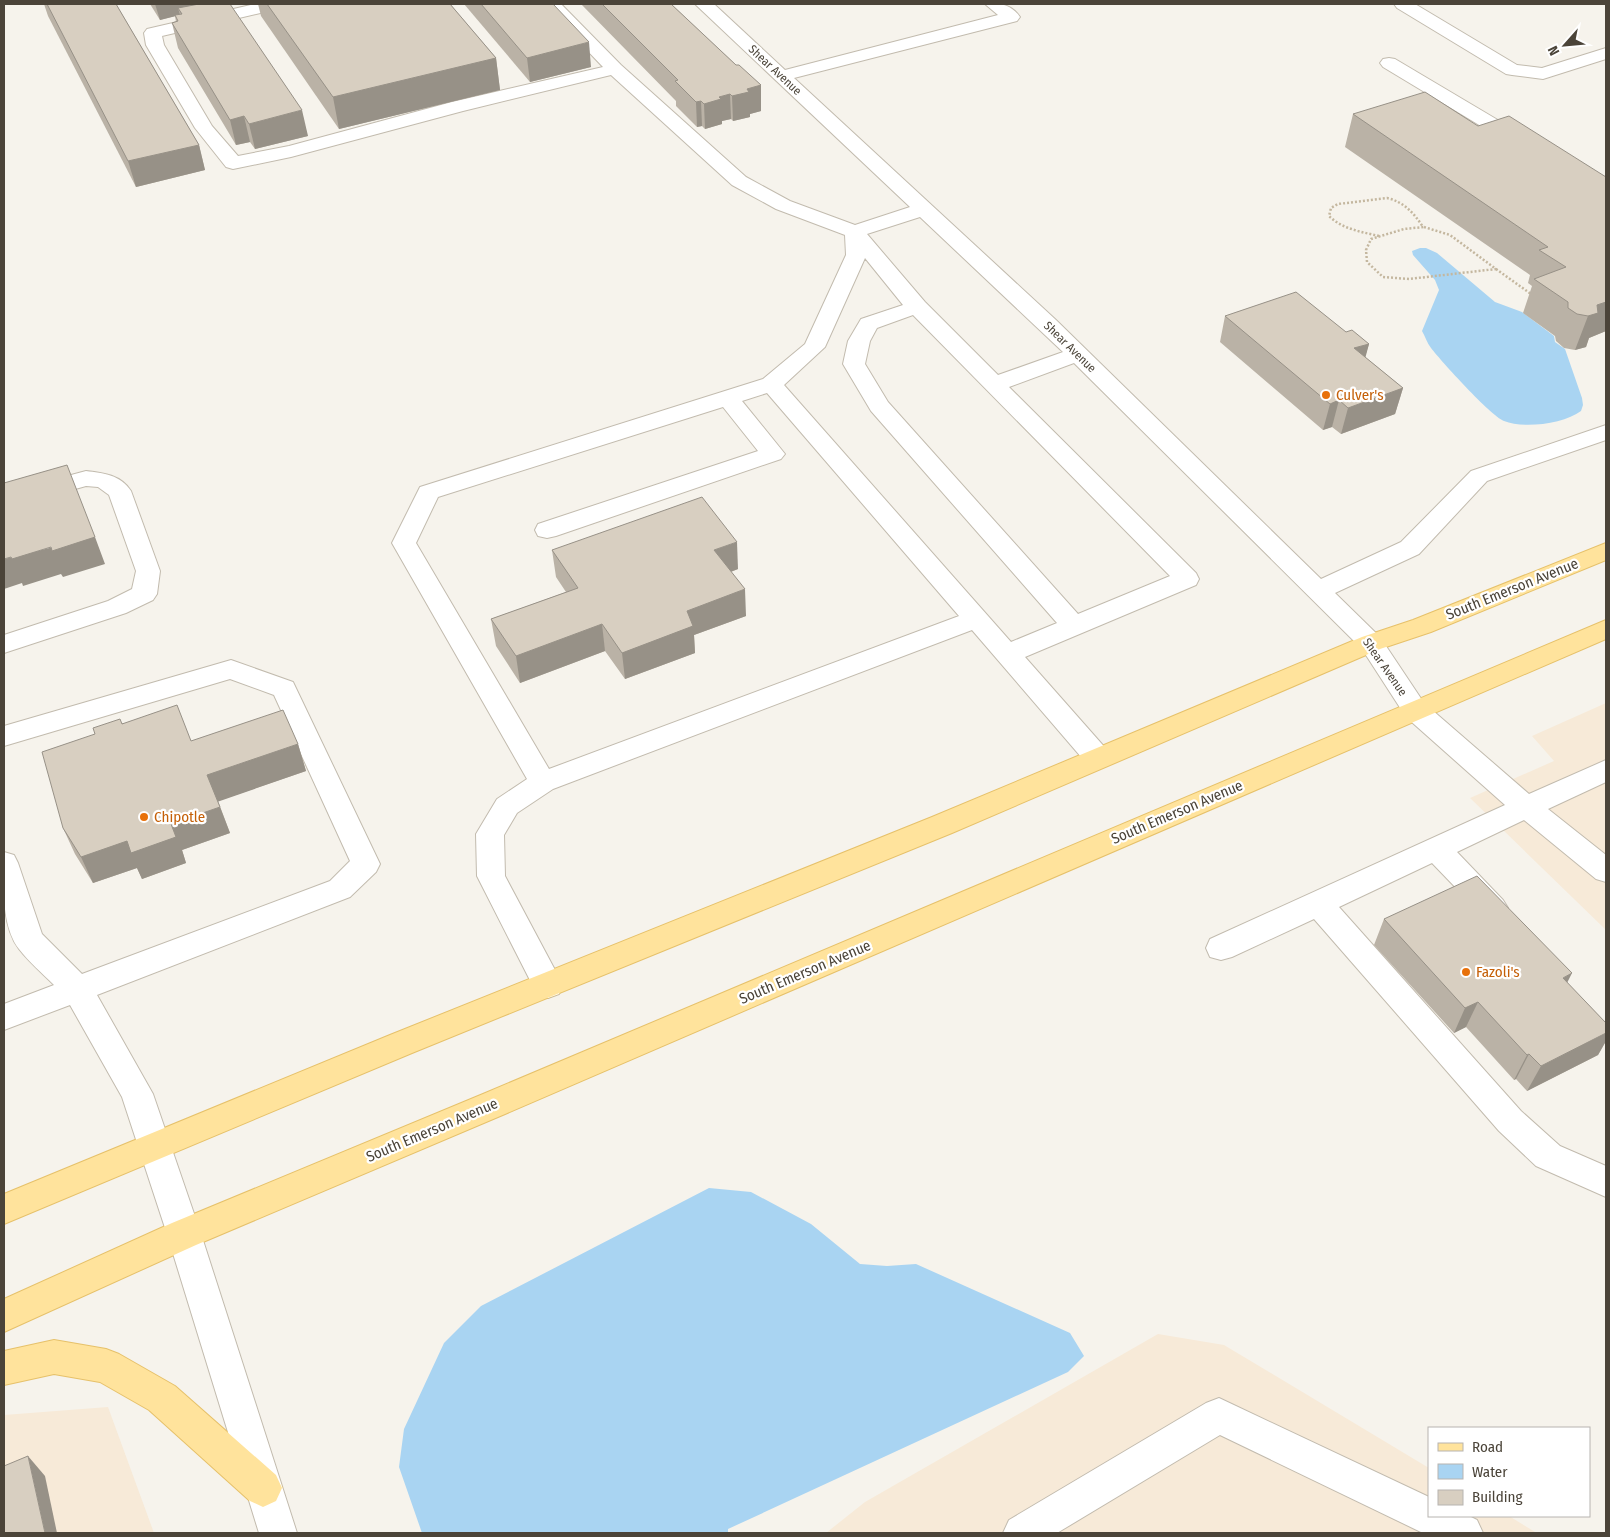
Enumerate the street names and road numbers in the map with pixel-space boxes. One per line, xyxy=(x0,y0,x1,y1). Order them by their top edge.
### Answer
street label: Shear Avenue xyxy=(746,42,804,98)
street label: Shear Avenue xyxy=(1041,319,1099,375)
street label: South Emerson Avenue xyxy=(1443,554,1581,624)
street label: Shear Avenue xyxy=(1360,636,1410,699)
street label: South Emerson Avenue xyxy=(1109,776,1245,848)
street label: South Emerson Avenue xyxy=(737,936,873,1008)
street label: South Emerson Avenue xyxy=(364,1094,500,1166)

